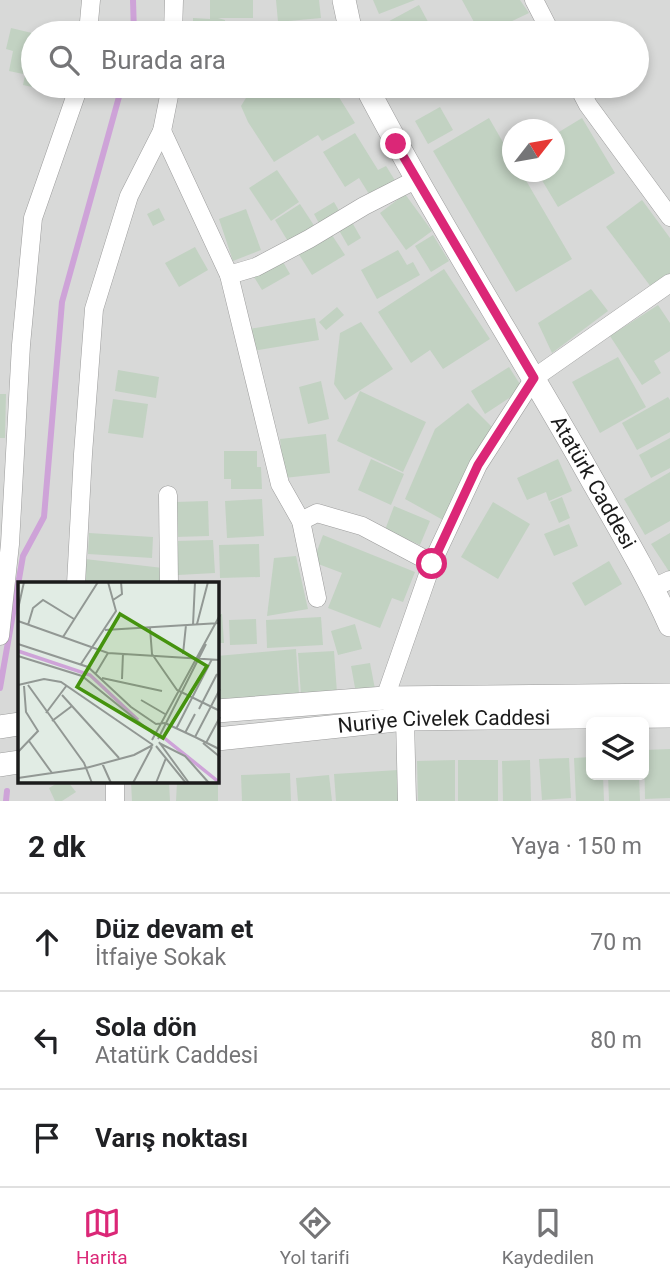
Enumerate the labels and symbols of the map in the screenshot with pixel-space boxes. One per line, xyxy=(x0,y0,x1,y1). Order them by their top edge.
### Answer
north arrow xyxy=(502,119,565,182)
route end xyxy=(380,128,411,159)
street label: Atatürk Caddesi xyxy=(546,412,641,553)
route start xyxy=(416,548,447,579)
inset map xyxy=(18,582,219,783)
street label: Nuriye Civelek Caddesi xyxy=(337,705,551,738)

